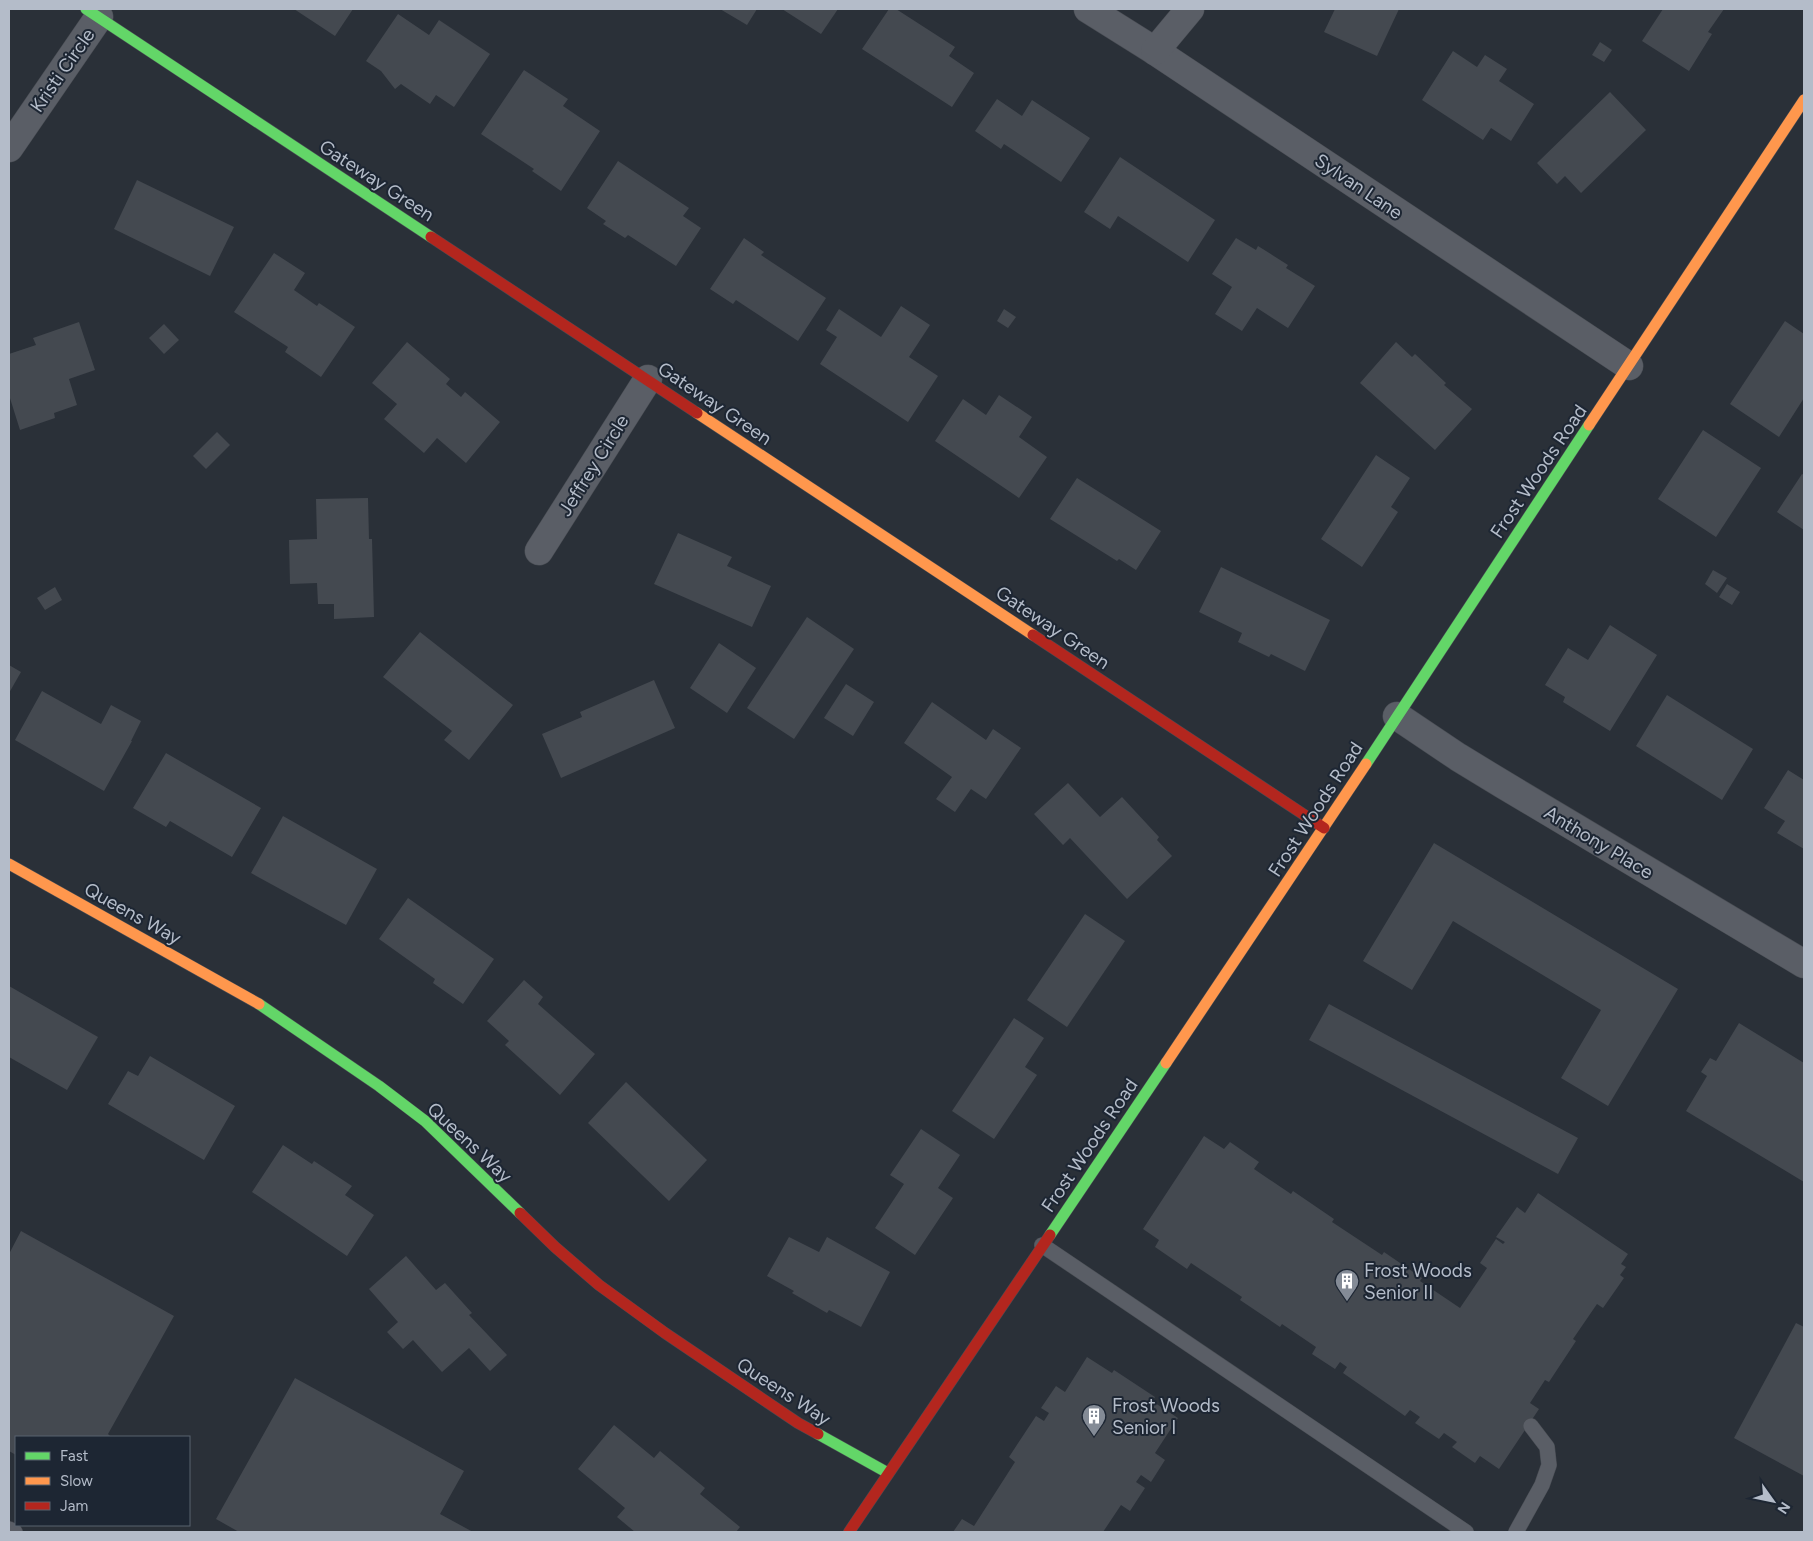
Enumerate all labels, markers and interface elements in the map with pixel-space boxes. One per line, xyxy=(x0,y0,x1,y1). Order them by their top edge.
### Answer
street label: Kristi Circle xyxy=(25,24,100,117)
street label: Gateway Green xyxy=(315,135,439,226)
street label: Sylvan Lane xyxy=(1310,149,1407,224)
street label: Gateway Green xyxy=(653,357,776,450)
street label: Frost Woods Road xyxy=(1485,400,1592,542)
street label: Jeffrey Circle xyxy=(553,411,634,520)
street label: Gateway Green xyxy=(991,581,1114,674)
street label: Frost Woods Road xyxy=(1263,737,1368,881)
street label: Anthony Place xyxy=(1540,801,1657,884)
street label: Queens Way xyxy=(80,877,185,950)
street label: Frost Woods Road xyxy=(1036,1074,1143,1216)
street label: Queens Way xyxy=(423,1097,517,1187)
place label: Frost Woods Senior II xyxy=(1364,1259,1472,1304)
building icon: Frost Woods Senior II xyxy=(1334,1268,1360,1302)
street label: Queens Way xyxy=(732,1353,835,1430)
place label: Frost Woods Senior I xyxy=(1112,1394,1220,1439)
building icon: Frost Woods Senior I xyxy=(1081,1403,1107,1437)
legend xyxy=(15,1436,190,1526)
text: Fast xyxy=(60,1447,89,1465)
text: Slow xyxy=(60,1472,93,1490)
north arrow xyxy=(1748,1476,1798,1526)
text: Jam xyxy=(60,1497,88,1515)
text: N xyxy=(1773,1499,1794,1517)

